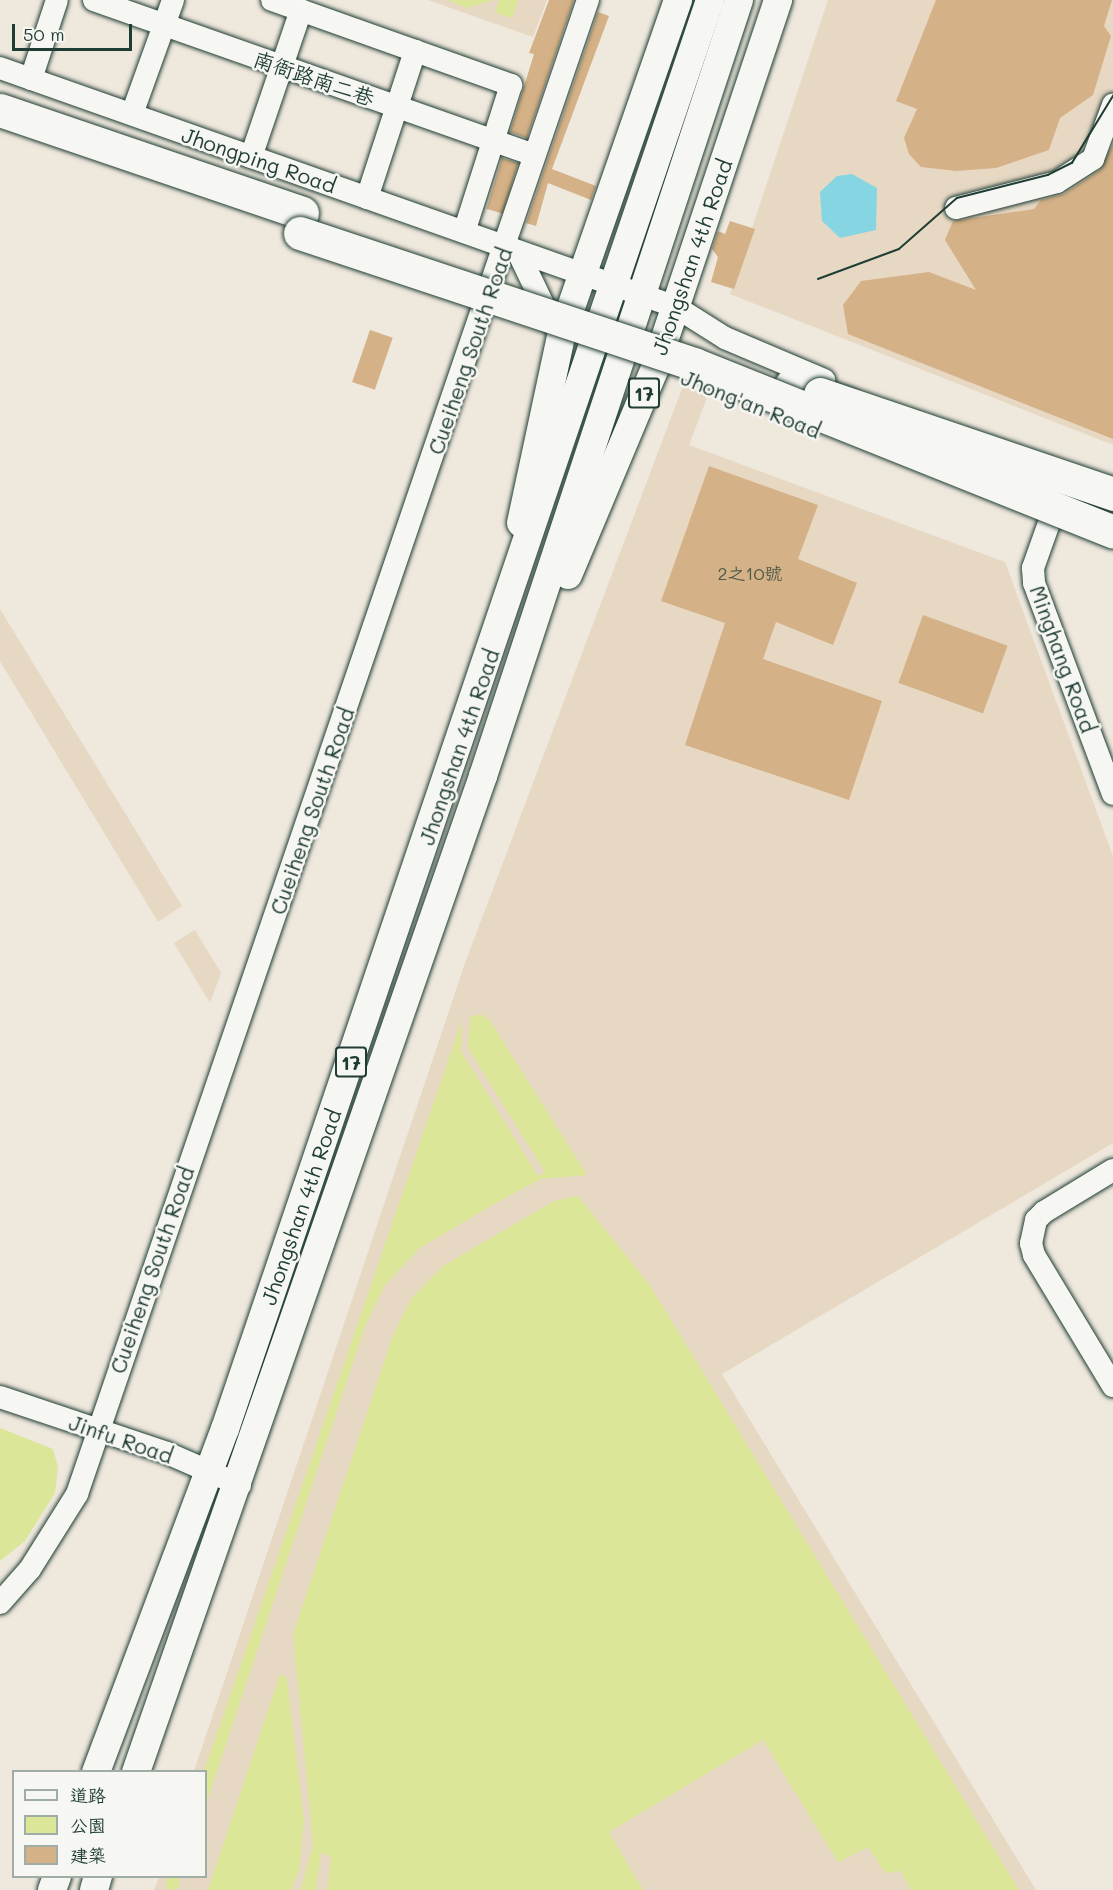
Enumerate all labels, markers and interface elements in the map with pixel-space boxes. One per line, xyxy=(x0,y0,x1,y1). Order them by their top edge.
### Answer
scale bar xyxy=(15,12,135,50)
text: 50 m xyxy=(23,22,65,46)
street label: 南衙路南二巷 xyxy=(250,46,378,110)
street label: Jhongping Road xyxy=(178,122,340,198)
street label: Jhongshan 4th Road xyxy=(647,156,737,358)
street label: Cueiheng South Road xyxy=(423,244,517,458)
street label: Jhong'an Road xyxy=(678,365,824,443)
road number: 17 xyxy=(628,376,660,410)
house number: 2之10號 xyxy=(717,562,783,584)
street label: Minghang Road xyxy=(1025,582,1101,736)
street label: Jhongshan 4th Road xyxy=(414,646,504,848)
street label: Cueiheng South Road xyxy=(265,704,359,918)
road number: 17 xyxy=(334,1045,368,1079)
street label: Jhongshan 4th Road xyxy=(256,1106,346,1308)
street label: Cueiheng South Road xyxy=(105,1163,199,1377)
street label: Jinfu Road xyxy=(66,1409,176,1469)
legend xyxy=(12,1770,207,1878)
text: 道路 xyxy=(70,1783,106,1807)
text: 公園 xyxy=(70,1813,106,1837)
text: 建築 xyxy=(70,1843,106,1867)

